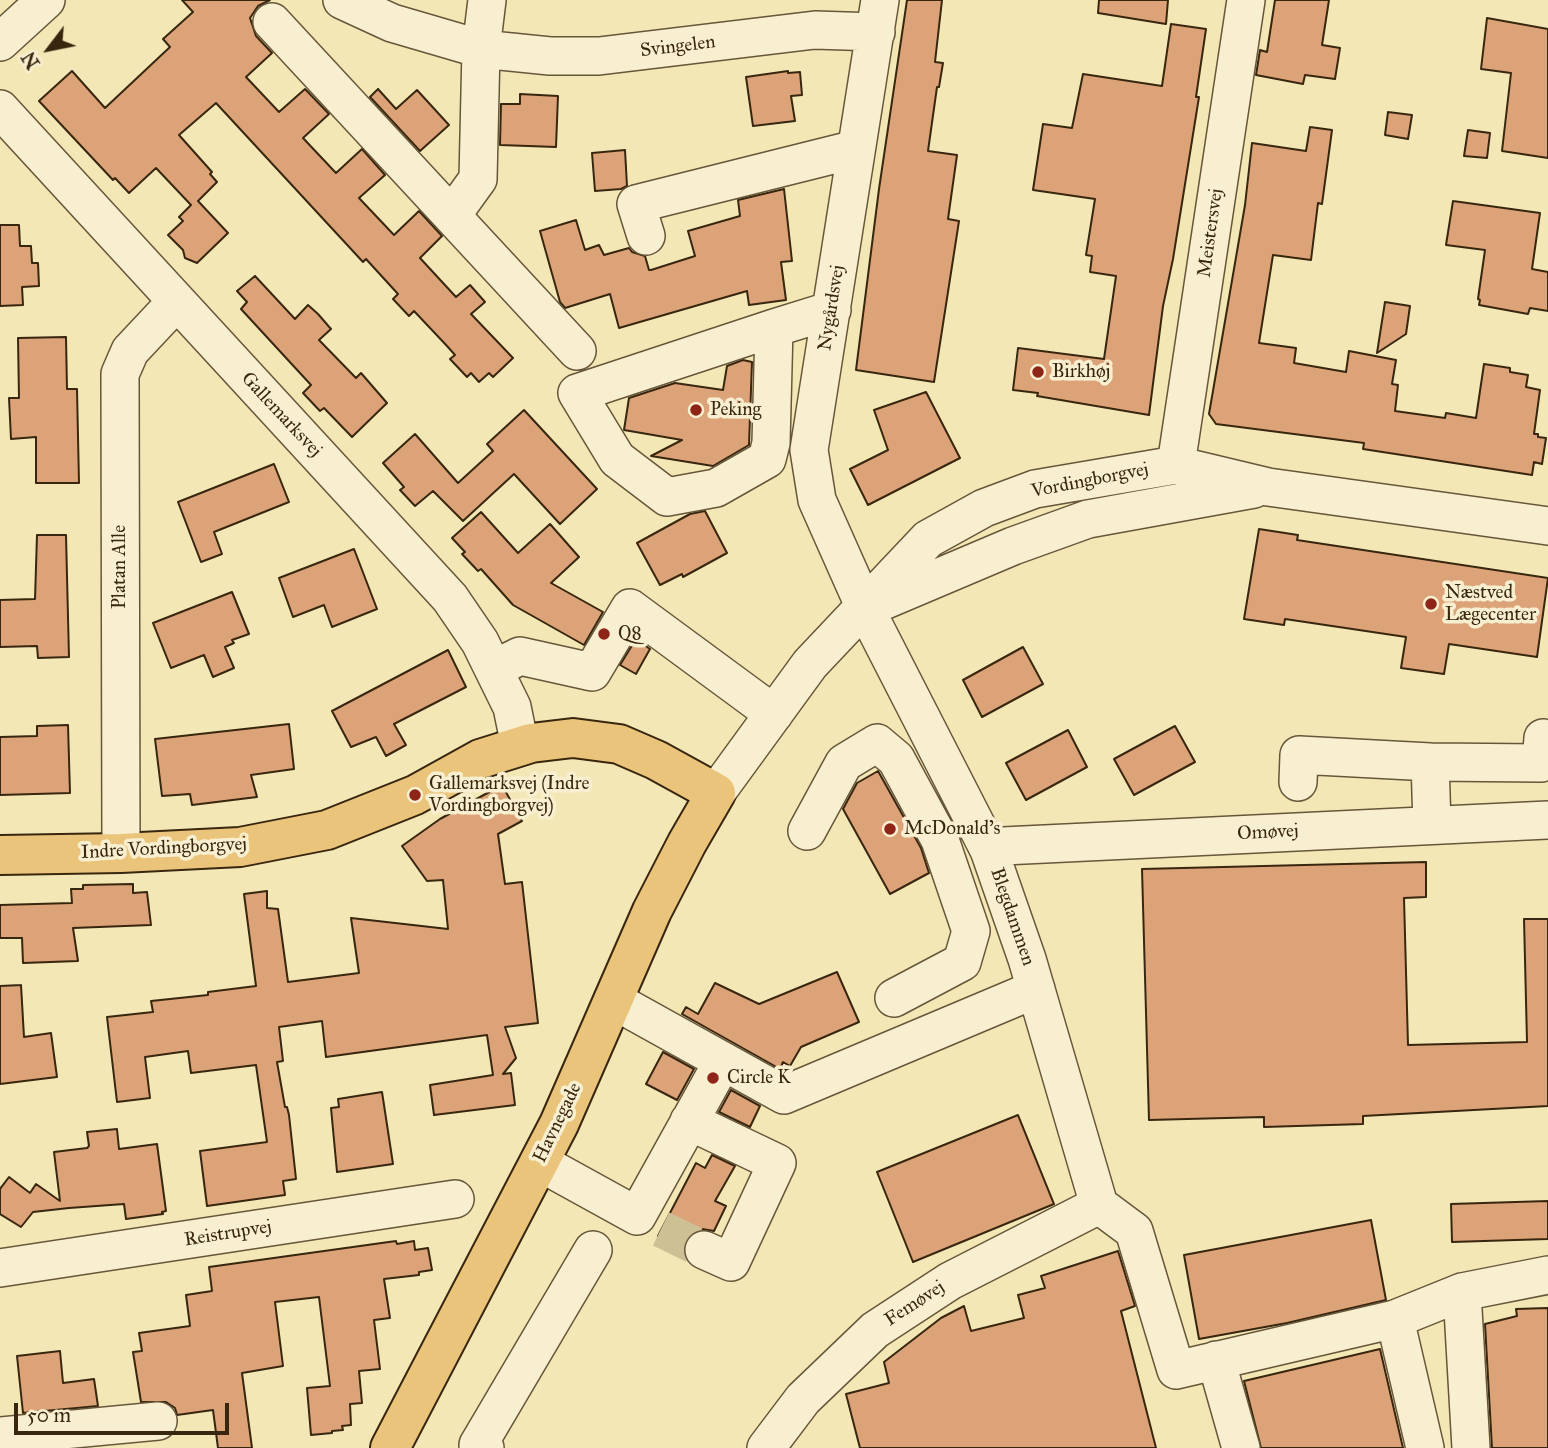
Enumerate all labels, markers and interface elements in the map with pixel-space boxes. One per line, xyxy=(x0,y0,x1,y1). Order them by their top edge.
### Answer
north arrow xyxy=(14,14,84,84)
street label: Svingelen xyxy=(639,31,717,63)
text: N xyxy=(17,47,45,73)
street label: Meistersvej xyxy=(1193,187,1229,279)
street label: Nygårdsvej xyxy=(814,264,850,352)
place label: Birkhøj xyxy=(1052,361,1110,383)
marker: Birkhøj xyxy=(1030,364,1046,380)
street label: Gallemarksvej xyxy=(236,368,326,462)
place label: Peking xyxy=(710,399,761,421)
marker: Peking xyxy=(688,402,704,418)
street label: Vordingborgvej xyxy=(1029,458,1151,504)
street label: Platan Alle xyxy=(109,525,131,609)
place label: Næstved Lægecenter xyxy=(1445,582,1536,626)
marker: Næstved Lægecenter xyxy=(1423,596,1439,612)
place label: Q8 xyxy=(618,623,642,645)
marker: Q8 xyxy=(596,626,612,642)
place label: Gallemarksvej (Indre Vordingborgvej) xyxy=(429,773,589,817)
marker: Gallemarksvej (Indre Vordingborgvej) xyxy=(407,787,423,803)
place label: McDonald's xyxy=(904,818,1000,840)
street label: Omøvej xyxy=(1237,820,1299,846)
marker: McDonald's xyxy=(882,821,898,837)
street label: Indre Vordingborgvej xyxy=(80,833,248,865)
street label: Blegdammen xyxy=(985,865,1039,969)
place label: Circle K xyxy=(727,1067,791,1089)
marker: Circle K xyxy=(705,1070,721,1086)
street label: Havnegade xyxy=(529,1079,587,1167)
street label: Reistrupvej xyxy=(183,1216,273,1252)
street label: Femøvej xyxy=(881,1276,949,1332)
scale bar xyxy=(18,1388,233,1432)
text: 50 m xyxy=(27,1402,71,1428)

